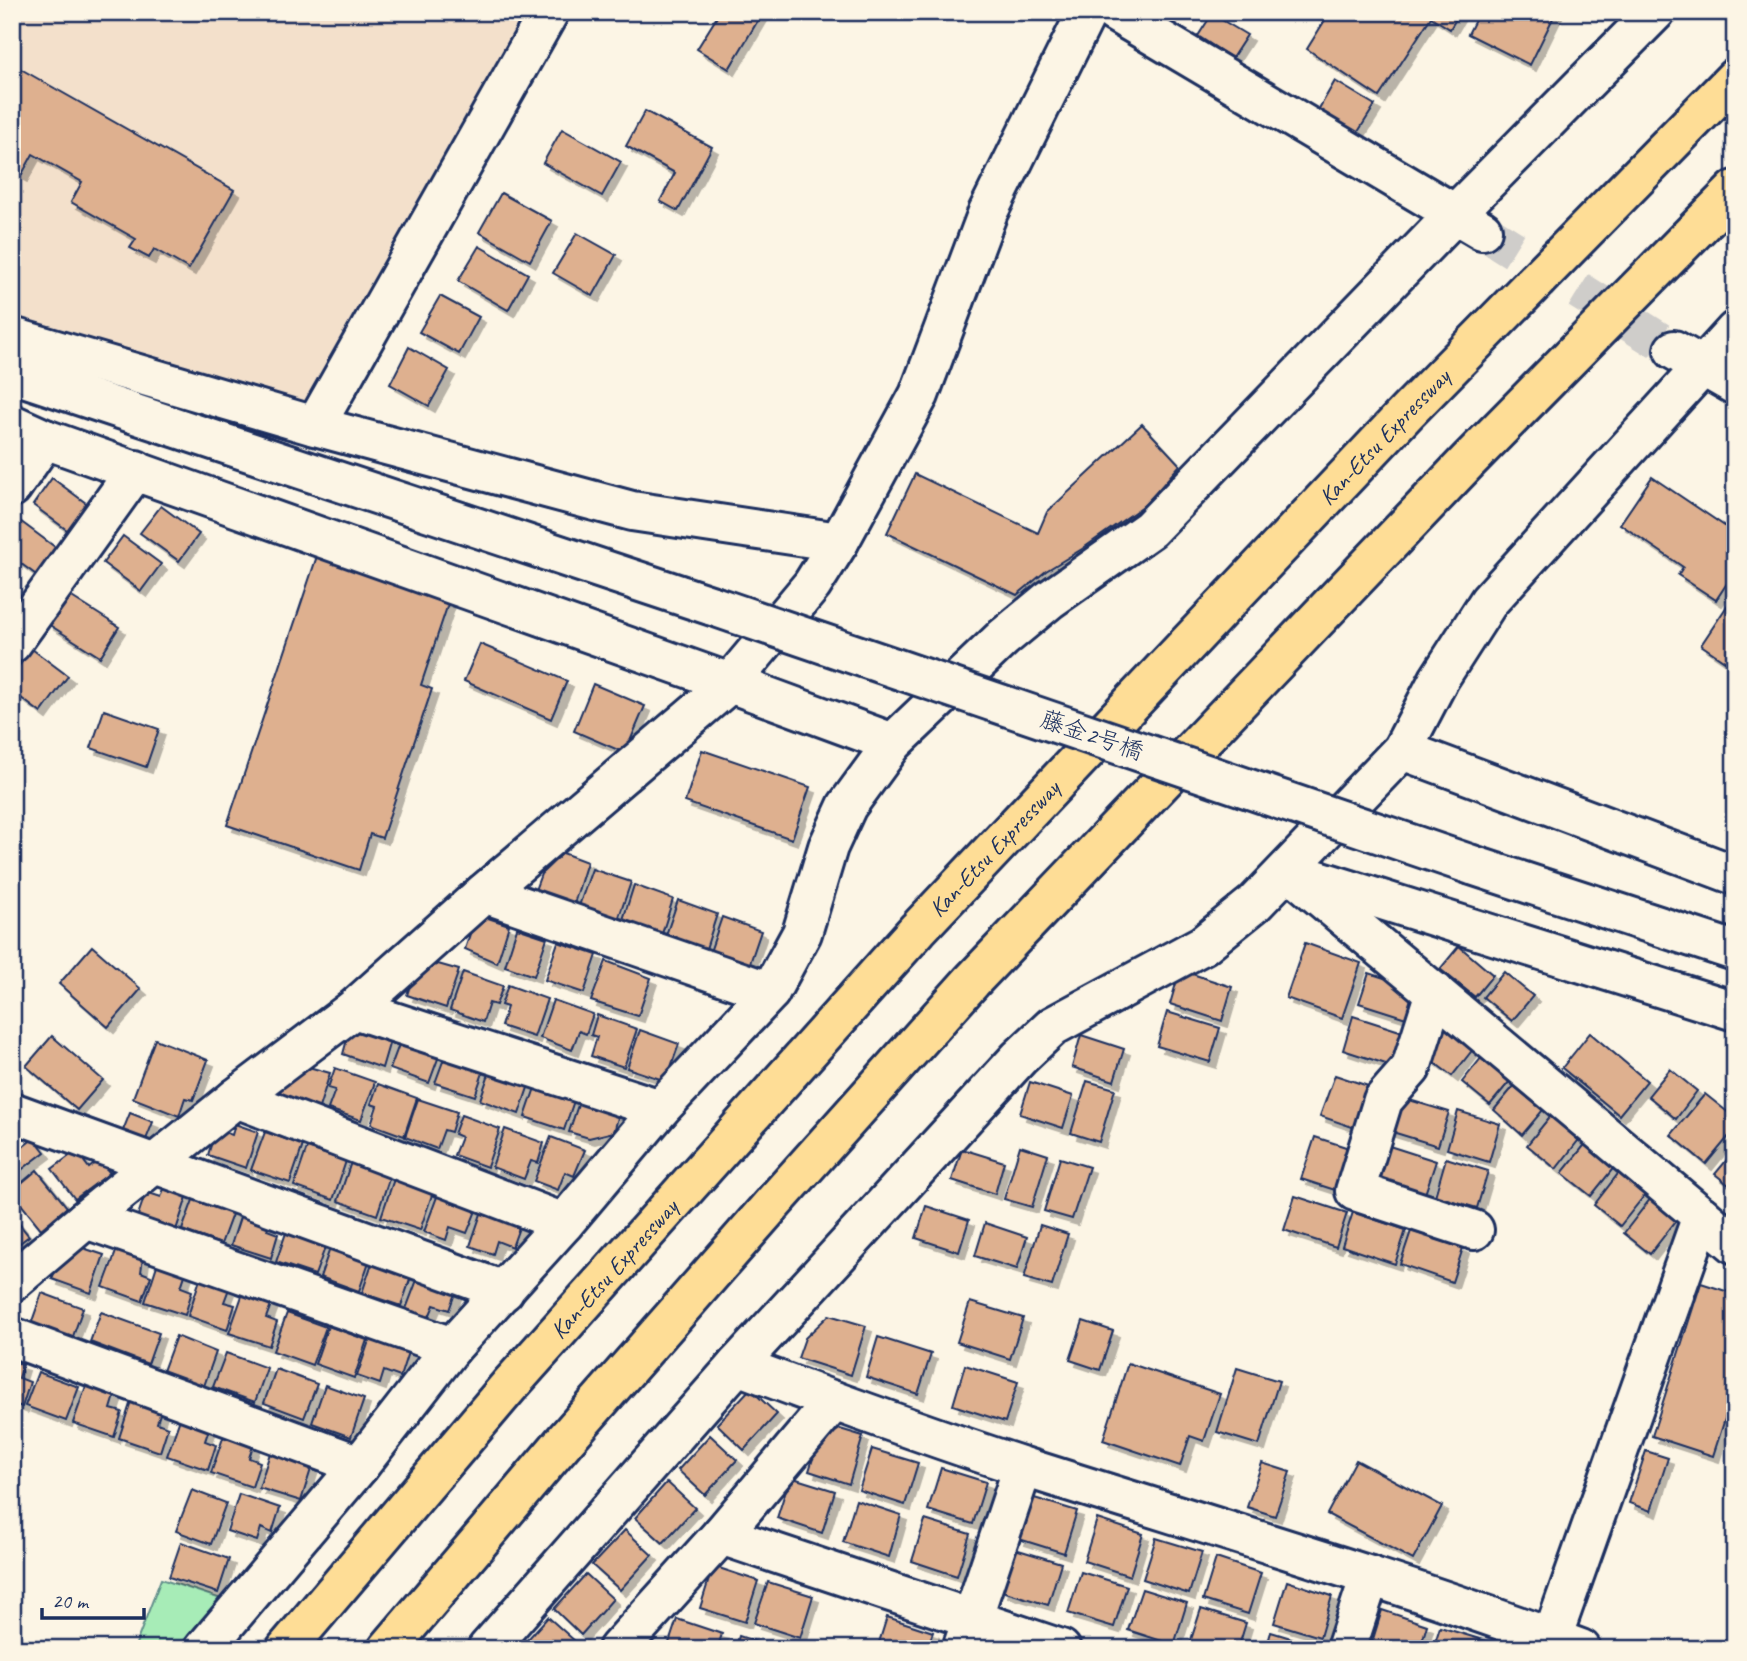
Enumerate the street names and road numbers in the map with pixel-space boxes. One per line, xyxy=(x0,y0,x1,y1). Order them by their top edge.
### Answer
street label: Kan-Etsu Expressway xyxy=(1312,361,1457,511)
street label: 藤金2号橋 xyxy=(1037,703,1147,767)
street label: Kan-Etsu Expressway xyxy=(922,772,1067,923)
street label: Kan-Etsu Expressway xyxy=(544,1191,685,1345)

